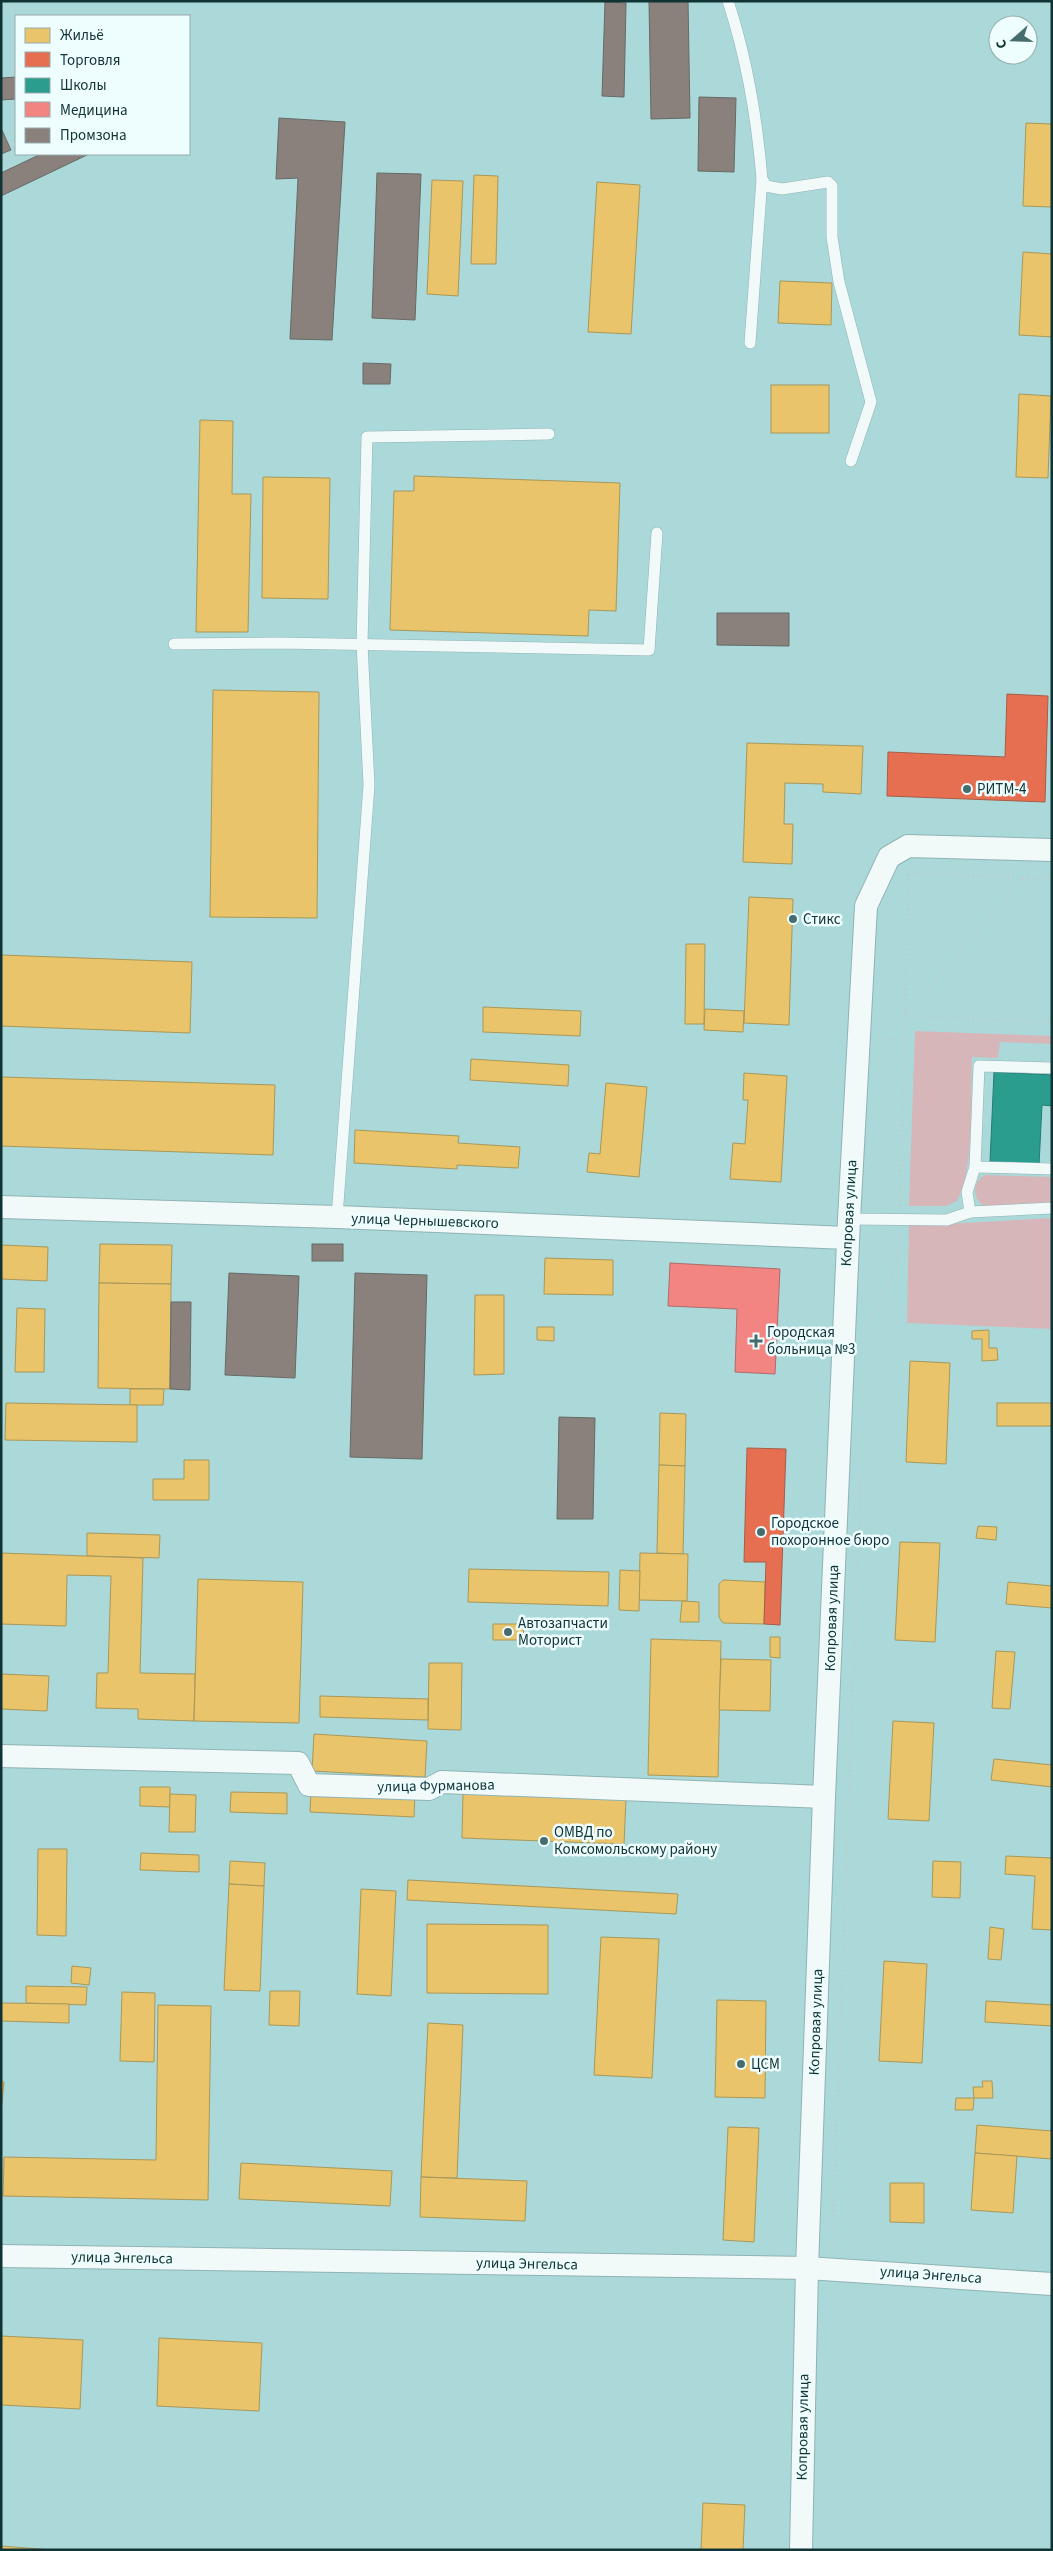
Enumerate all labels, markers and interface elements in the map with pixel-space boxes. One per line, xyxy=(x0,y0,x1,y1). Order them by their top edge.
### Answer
legend xyxy=(15,15,190,155)
north arrow xyxy=(988,15,1038,65)
text: Жильё xyxy=(60,25,104,46)
text: С xyxy=(991,37,1013,51)
text: Торговля xyxy=(60,50,120,71)
text: Школы xyxy=(60,75,107,96)
text: Медицина xyxy=(60,100,128,121)
text: Промзона xyxy=(60,125,127,146)
place label: РИТМ-4 xyxy=(977,779,1027,800)
marker: РИТМ-4 xyxy=(961,783,973,795)
place label: Стикс xyxy=(803,909,841,930)
marker: Стикс xyxy=(787,913,799,925)
street label: Копровая улица xyxy=(836,1159,862,1267)
street label: улица Чернышевского xyxy=(351,1208,499,1234)
place label: Городская больница №3 xyxy=(767,1322,855,1360)
marker: Городская больница №3 xyxy=(749,1334,763,1348)
place label: Городское похоронное бюро xyxy=(771,1513,889,1551)
marker: Городское похоронное бюро xyxy=(755,1526,767,1538)
street label: Копровая улица xyxy=(820,1564,844,1672)
place label: Автозапчасти Моторист xyxy=(518,1613,608,1651)
marker: Автозапчасти Моторист xyxy=(502,1626,514,1638)
street label: улица Фурманова xyxy=(377,1774,495,1798)
place label: ОМВД по Комсомольскому району xyxy=(554,1822,717,1860)
marker: ОМВД по Комсомольскому району xyxy=(538,1835,550,1847)
street label: Копровая улица xyxy=(804,1968,828,2076)
place label: ЦСМ xyxy=(751,2054,780,2075)
marker: ЦСМ xyxy=(735,2058,747,2070)
street label: улица Энгельса xyxy=(71,2247,173,2269)
street label: улица Энгельса xyxy=(476,2253,578,2275)
street label: улица Энгельса xyxy=(879,2261,983,2289)
street label: Копровая улица xyxy=(792,2373,814,2481)

